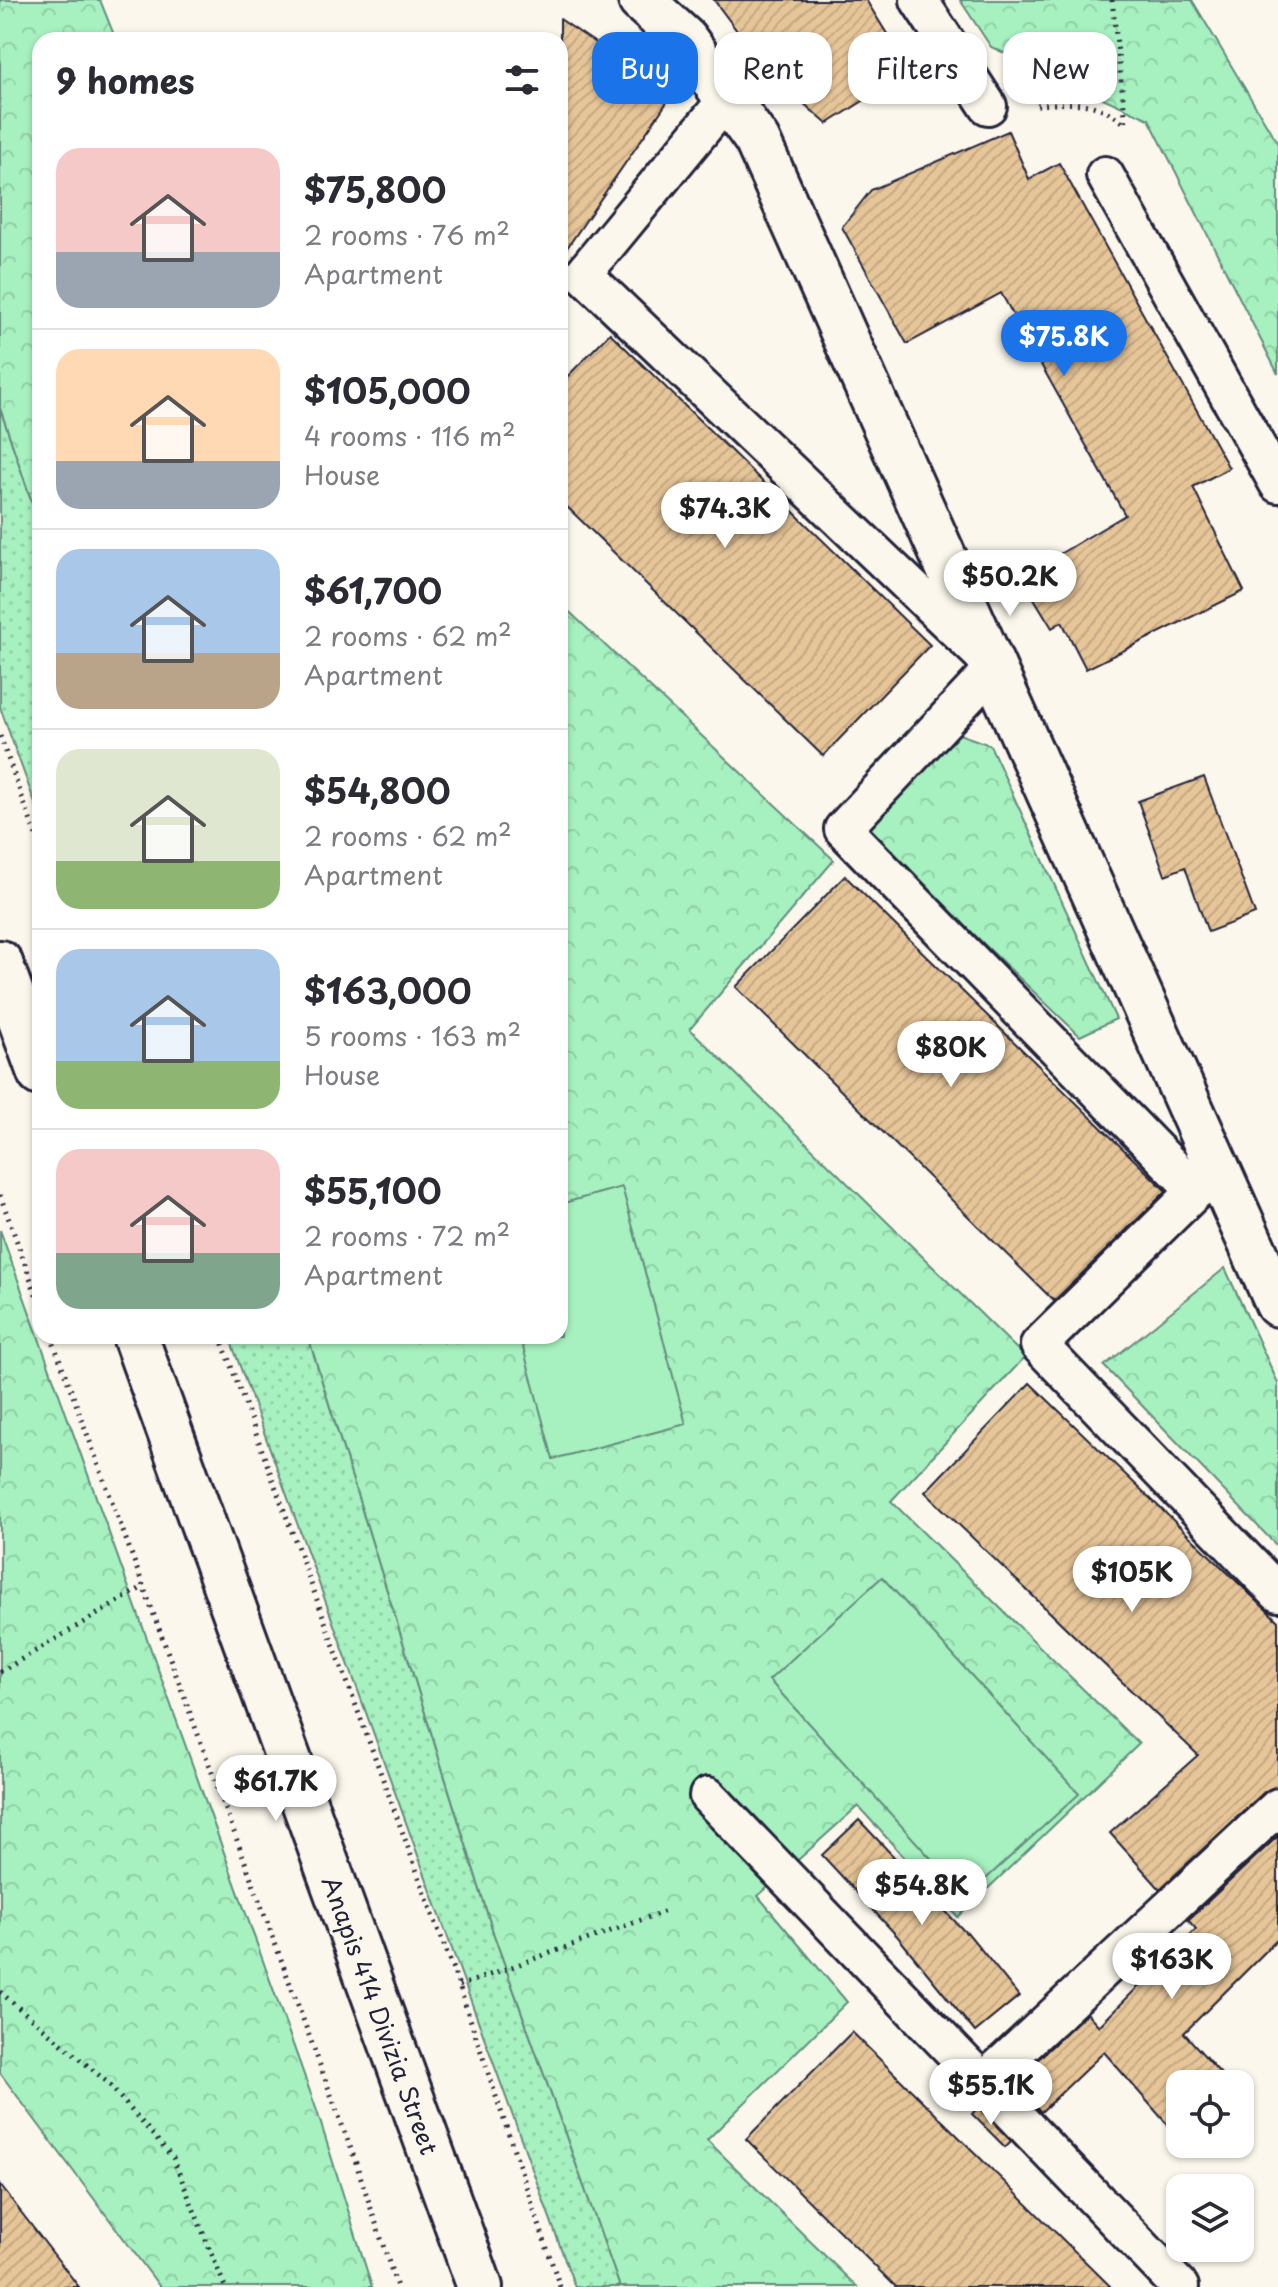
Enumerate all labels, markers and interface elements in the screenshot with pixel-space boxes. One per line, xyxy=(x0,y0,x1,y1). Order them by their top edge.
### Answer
chip: Buy xyxy=(592,32,698,104)
chip: Rent xyxy=(714,32,832,104)
chip: Filters xyxy=(848,32,987,104)
chip: New xyxy=(1003,32,1117,104)
text: 9 homes xyxy=(56,54,195,106)
icon: filters xyxy=(500,58,544,102)
text: $75,800 xyxy=(304,163,446,215)
icon: home xyxy=(120,180,216,276)
text: 2 rooms · 76 m² xyxy=(304,215,510,254)
text: Apartment xyxy=(304,254,443,293)
pin: $75.8K xyxy=(999,310,1129,378)
text: $75.8K xyxy=(1019,316,1109,355)
text: $105,000 xyxy=(304,364,471,416)
icon: home xyxy=(120,381,216,477)
text: 4 rooms · 116 m² xyxy=(304,416,516,455)
text: House xyxy=(304,455,380,494)
pin: $74.3K xyxy=(660,482,790,550)
text: $74.3K xyxy=(679,488,771,527)
pin: $50.2K xyxy=(945,550,1075,618)
text: $50.2K xyxy=(962,556,1058,595)
text: $61,700 xyxy=(304,564,442,616)
icon: home xyxy=(120,581,216,677)
text: 2 rooms · 62 m² xyxy=(304,616,512,655)
text: Apartment xyxy=(304,655,443,694)
text: $54,800 xyxy=(304,764,451,816)
icon: home xyxy=(120,781,216,877)
text: 2 rooms · 62 m² xyxy=(304,816,512,855)
text: Apartment xyxy=(304,855,443,894)
text: $163,000 xyxy=(304,964,471,1016)
icon: home xyxy=(120,981,216,1077)
text: 5 rooms · 163 m² xyxy=(304,1016,521,1055)
pin: $80K xyxy=(904,1021,998,1089)
text: $80K xyxy=(915,1027,987,1066)
text: House xyxy=(304,1055,380,1094)
text: $55,100 xyxy=(304,1164,442,1216)
icon: home xyxy=(120,1181,216,1277)
text: 2 rooms · 72 m² xyxy=(304,1216,510,1255)
text: Apartment xyxy=(304,1255,443,1294)
pin: $105K xyxy=(1076,1546,1188,1614)
text: $105K xyxy=(1091,1552,1173,1591)
pin: $61.7K xyxy=(211,1755,341,1823)
text: $61.7K xyxy=(234,1761,318,1800)
pin: $54.8K xyxy=(857,1859,987,1927)
text: $54.8K xyxy=(875,1865,969,1904)
street label: Anapis 414 Divizia Street xyxy=(314,1871,448,2160)
pin: $163K xyxy=(1116,1933,1228,2001)
text: $163K xyxy=(1130,1939,1214,1978)
pin: $55.1K xyxy=(926,2059,1056,2127)
text: $55.1K xyxy=(947,2065,1035,2104)
map controls xyxy=(1166,2070,1254,2262)
button: locate xyxy=(1166,2070,1254,2158)
button: layers xyxy=(1166,2174,1254,2262)

